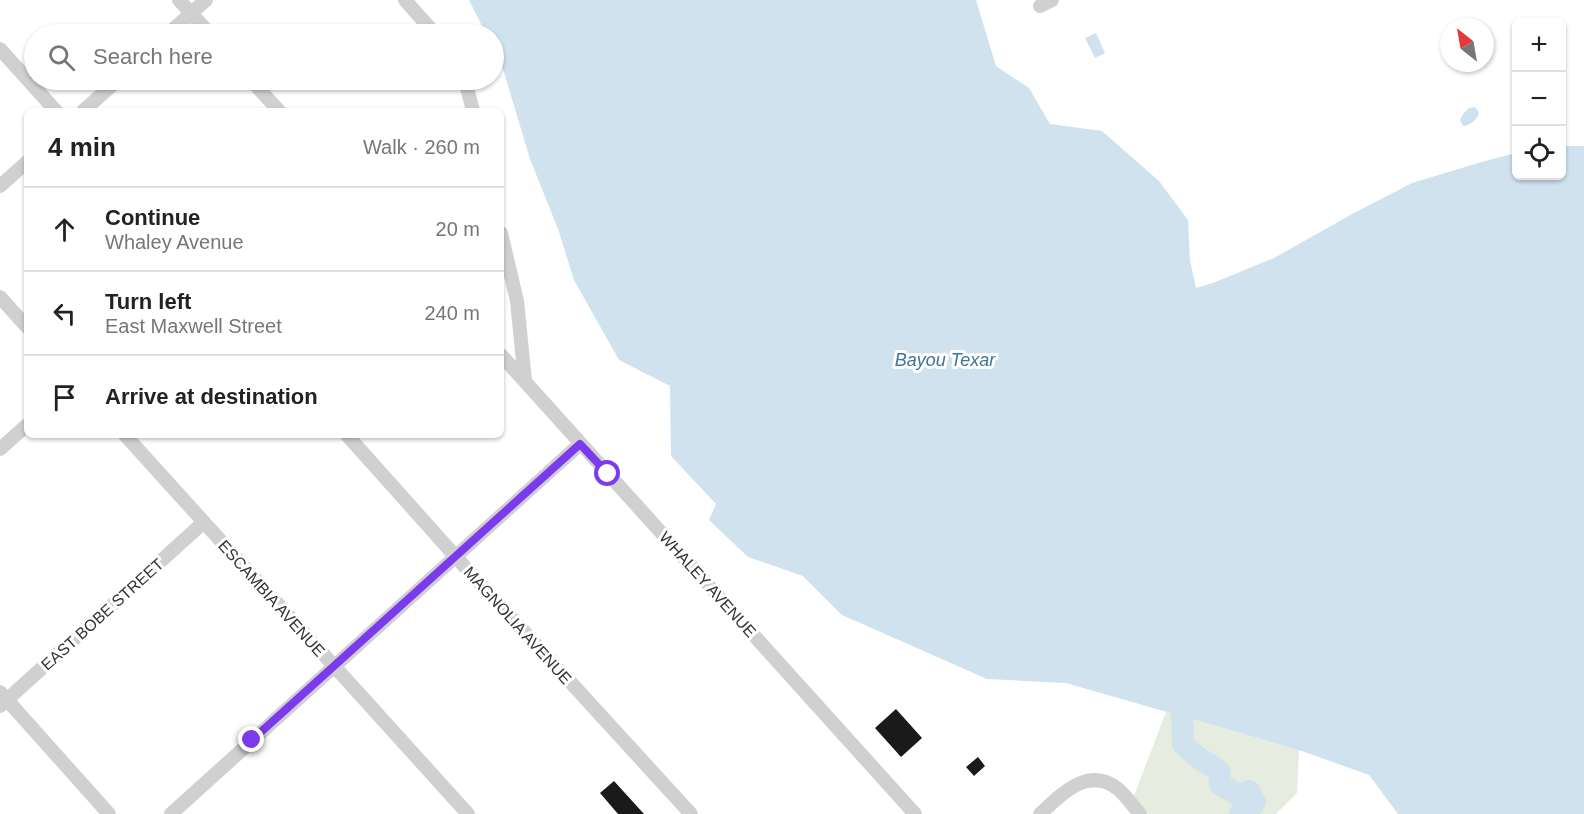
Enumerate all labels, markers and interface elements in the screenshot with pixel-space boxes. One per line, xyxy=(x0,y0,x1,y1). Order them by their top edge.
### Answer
north arrow xyxy=(1440,18,1494,72)
map controls xyxy=(1512,18,1566,180)
button: + xyxy=(1512,18,1566,72)
search box xyxy=(24,24,504,90)
icon: search xyxy=(45,41,78,74)
text: Search here xyxy=(93,44,213,69)
button: − xyxy=(1512,72,1566,126)
button: locate xyxy=(1512,126,1566,180)
text: 4 min xyxy=(48,132,116,162)
text: Walk · 260 m xyxy=(363,136,480,158)
text: Continue xyxy=(105,205,200,230)
icon: ahead xyxy=(48,213,81,246)
text: 20 m xyxy=(436,218,480,240)
text: Whaley Avenue xyxy=(105,231,244,253)
text: Turn left xyxy=(105,289,191,314)
icon: left xyxy=(48,297,81,330)
text: 240 m xyxy=(424,302,480,324)
text: East Maxwell Street xyxy=(105,315,282,337)
water label: Bayou Texar xyxy=(895,350,996,370)
icon: arrive xyxy=(48,381,81,414)
text: Arrive at destination xyxy=(105,384,318,409)
route start xyxy=(594,460,620,486)
street label: WHALEY AVENUE xyxy=(656,528,759,640)
street label: ESCAMBIA AVENUE xyxy=(215,537,328,660)
street label: EAST BOBE STREET xyxy=(38,555,167,674)
street label: MAGNOLIA AVENUE xyxy=(461,563,575,687)
route end xyxy=(238,726,264,752)

